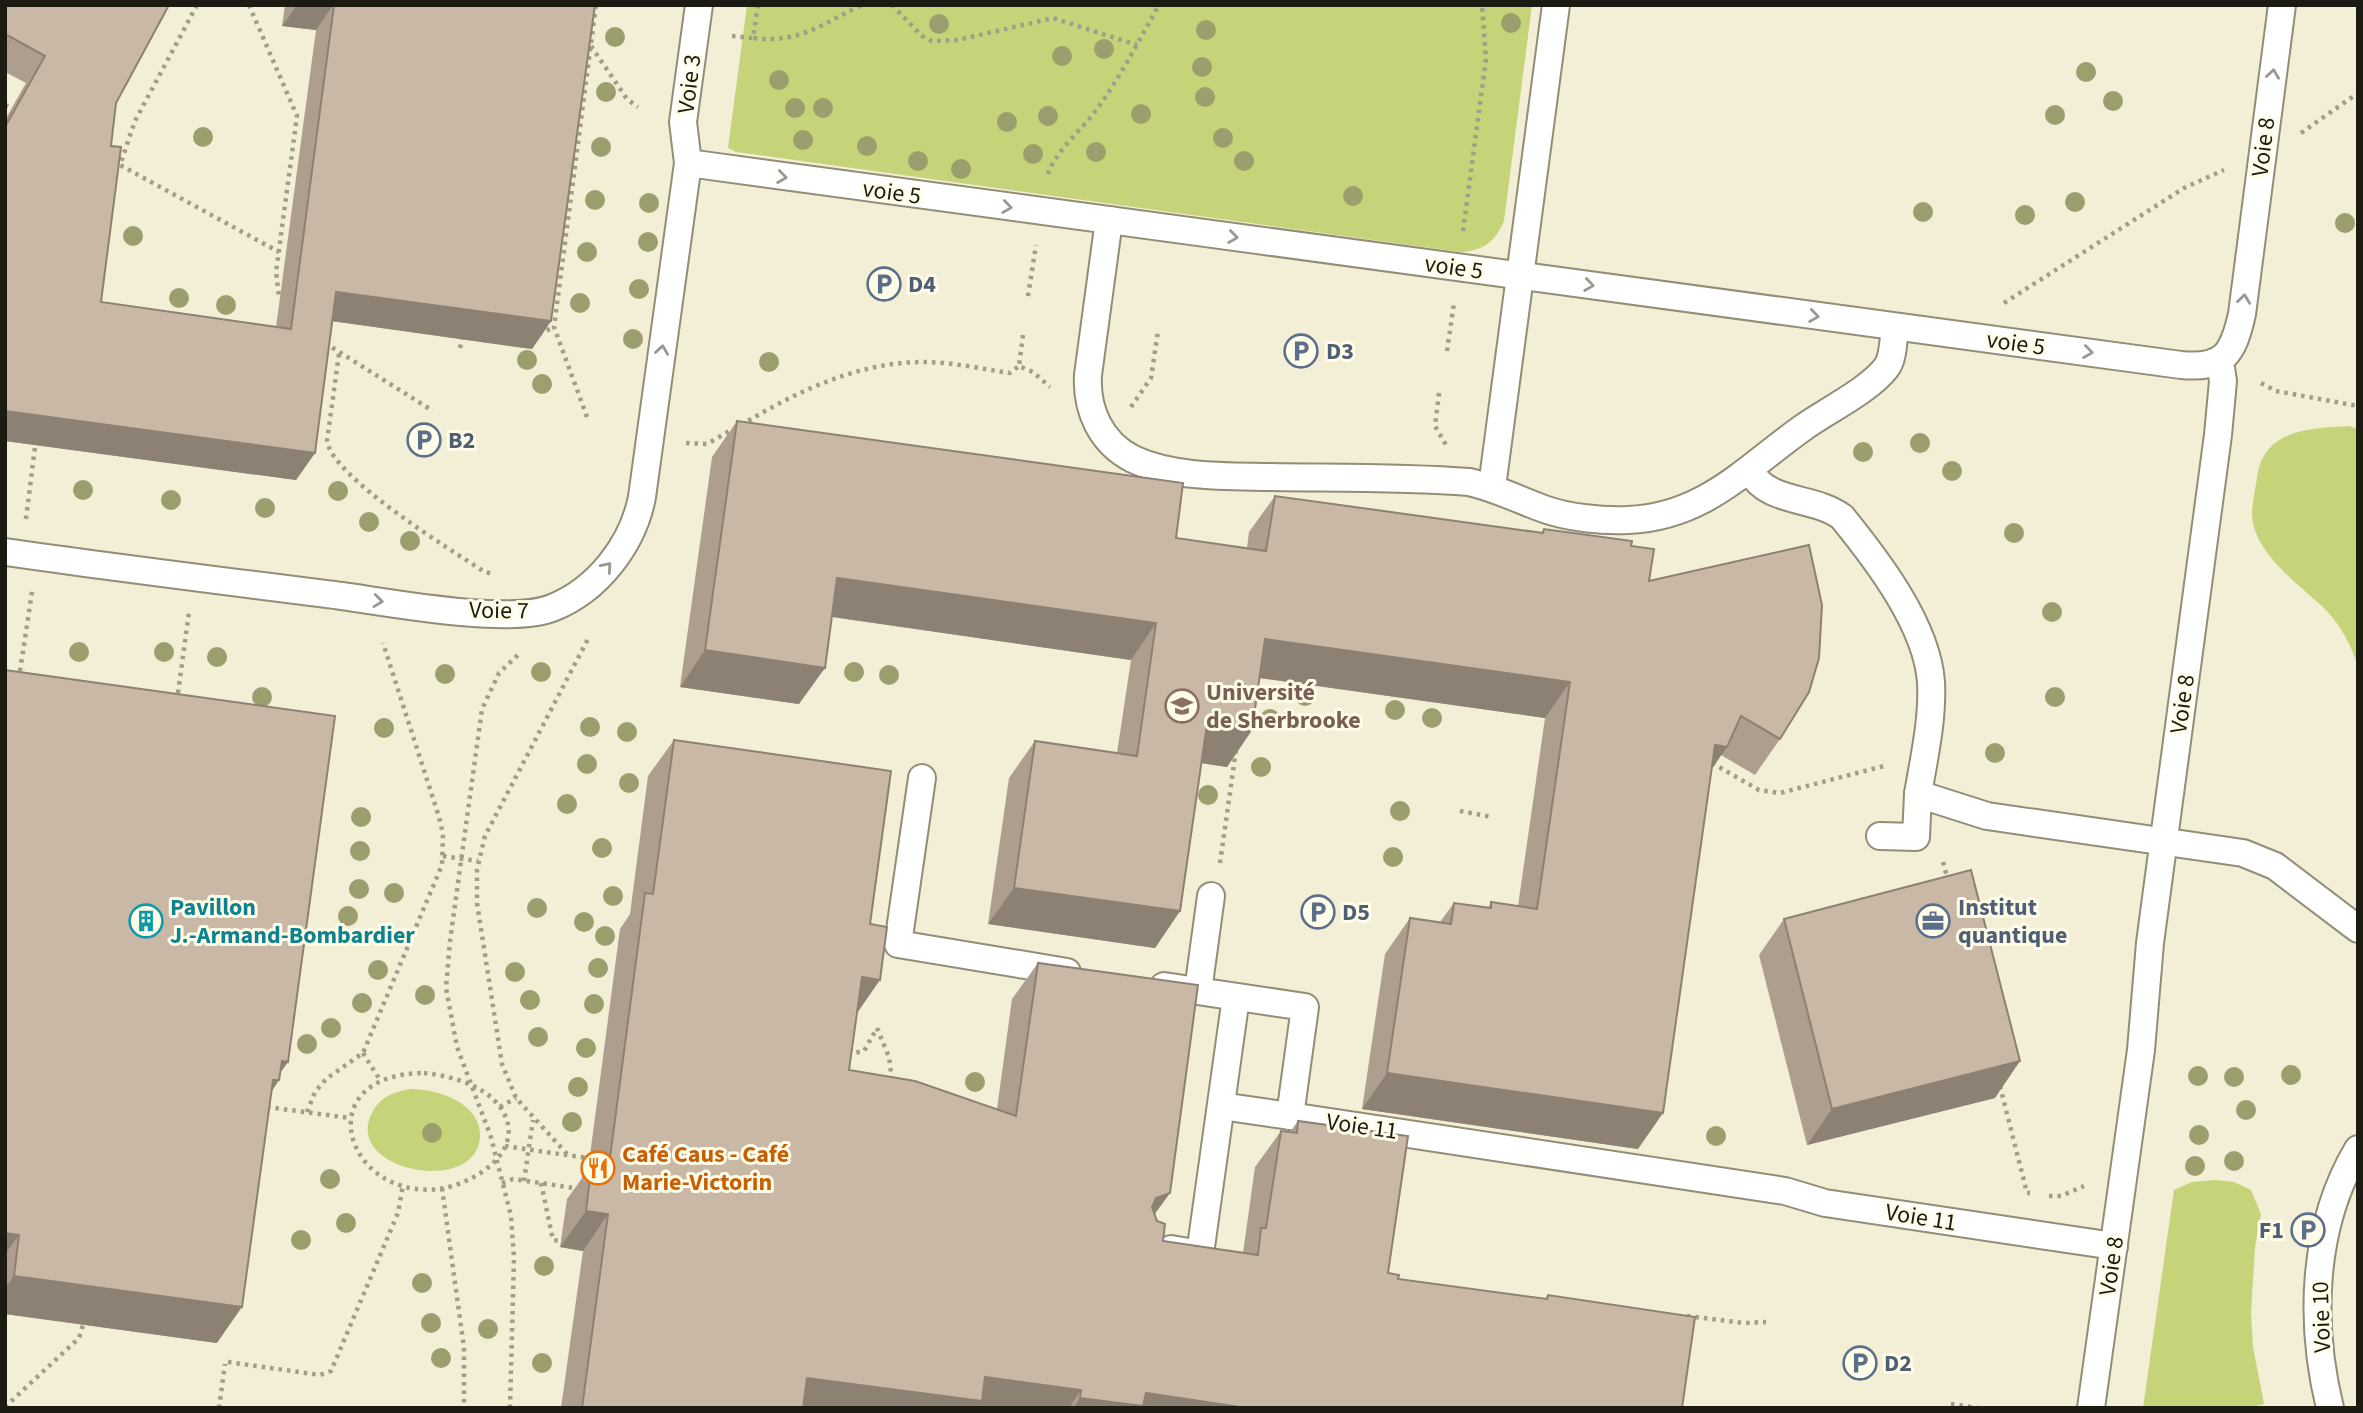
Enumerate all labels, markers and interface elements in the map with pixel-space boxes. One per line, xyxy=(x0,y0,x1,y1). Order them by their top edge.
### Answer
street label: Voie 3 xyxy=(668,52,710,116)
one-way arrow xyxy=(2265,68,2280,80)
street label: Voie 8 xyxy=(2242,115,2284,179)
one-way arrow xyxy=(776,169,788,184)
street label: voie 5 xyxy=(860,171,923,214)
one-way arrow xyxy=(1001,199,1013,214)
one-way arrow xyxy=(1227,230,1239,245)
street label: voie 5 xyxy=(1422,246,1485,289)
parking icon: D4 xyxy=(865,265,903,303)
place label: D4 xyxy=(908,267,936,302)
one-way arrow xyxy=(1583,278,1594,293)
one-way arrow xyxy=(2236,294,2251,305)
one-way arrow xyxy=(1808,308,1820,323)
street label: voie 5 xyxy=(1984,322,2047,365)
parking icon: D3 xyxy=(1282,332,1320,370)
place label: D3 xyxy=(1326,334,1354,369)
one-way arrow xyxy=(655,345,670,356)
one-way arrow xyxy=(2082,345,2094,360)
parking icon: B2 xyxy=(405,421,443,459)
place label: B2 xyxy=(448,423,475,458)
one-way arrow xyxy=(599,563,611,576)
street label: Voie 7 xyxy=(469,592,529,629)
one-way arrow xyxy=(373,594,384,609)
street label: Voie 8 xyxy=(2161,672,2204,736)
place label: Université de Sherbrooke xyxy=(1206,675,1361,738)
school or university icon: Université de Sherbrooke xyxy=(1163,687,1201,725)
place label: Pavillon J.-Armand-Bombardier xyxy=(170,890,415,953)
place label: Institut quantique xyxy=(1958,890,2067,953)
parking icon: D5 xyxy=(1299,893,1337,931)
place label: D5 xyxy=(1342,895,1370,930)
building icon: Pavillon J.-Armand-Bombardier xyxy=(127,902,165,940)
office icon: Institut quantique xyxy=(1914,902,1952,940)
street label: Voie 11 xyxy=(1324,1104,1400,1149)
place label: Café Caus - Café Marie-Victorin xyxy=(622,1137,789,1200)
restaurant icon: Café Caus - Café Marie-Victorin xyxy=(579,1149,617,1187)
street label: Voie 11 xyxy=(1883,1195,1959,1240)
parking icon: F1 xyxy=(2289,1211,2327,1249)
place label: F1 xyxy=(2259,1213,2284,1248)
street label: Voie 8 xyxy=(2090,1234,2133,1298)
street label: Voie 10 xyxy=(2303,1281,2340,1353)
parking icon: D2 xyxy=(1841,1344,1879,1382)
place label: D2 xyxy=(1884,1346,1912,1381)

